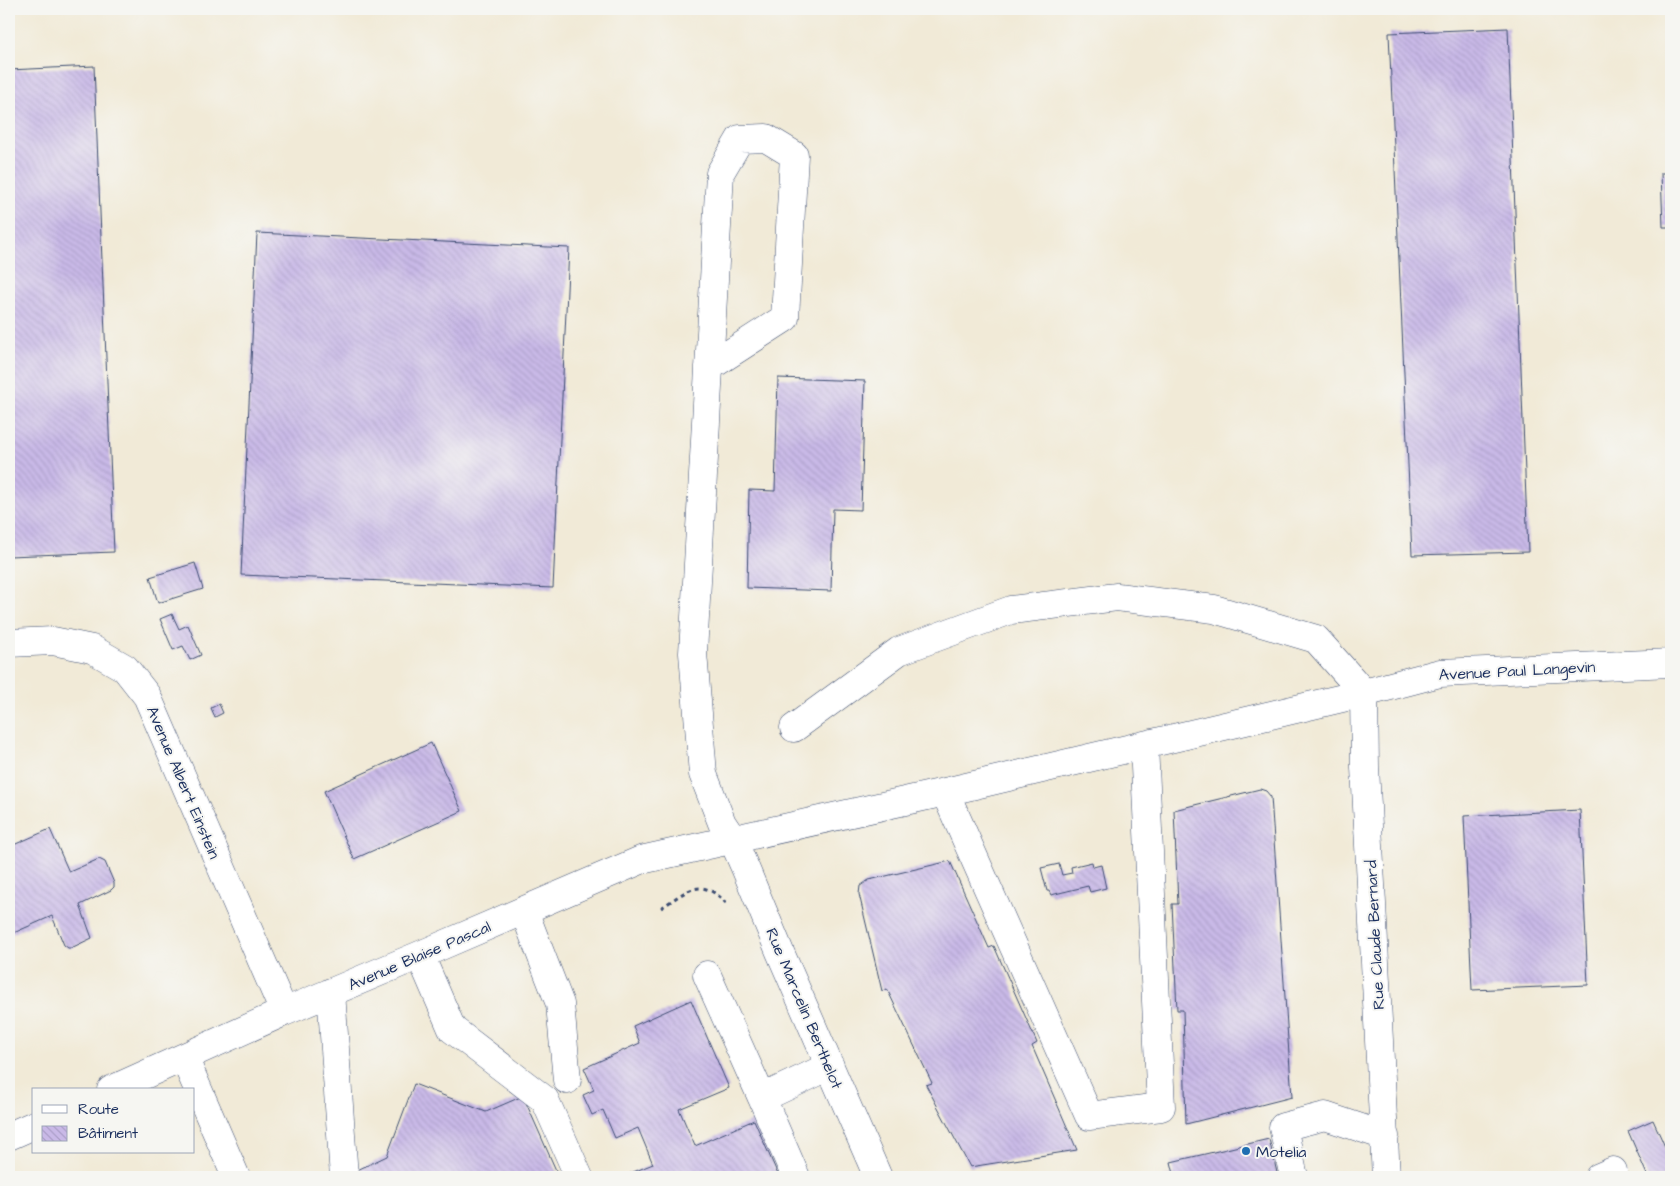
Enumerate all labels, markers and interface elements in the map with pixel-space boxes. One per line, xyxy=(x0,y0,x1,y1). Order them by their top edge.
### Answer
street label: Avenue Paul Langevin xyxy=(1438,656,1596,687)
street label: Avenue Albert Einstein xyxy=(141,703,225,862)
street label: Rue Claude Bernard xyxy=(1360,859,1390,1010)
street label: Avenue Blaise Pascal xyxy=(345,916,494,996)
street label: Rue Marcelin Berthelot xyxy=(760,925,848,1093)
legend xyxy=(32,1088,195,1154)
text: Route xyxy=(78,1099,119,1120)
text: Bâtiment xyxy=(78,1123,138,1144)
place label: Motelia xyxy=(1256,1141,1306,1163)
marker: Motelia xyxy=(1240,1145,1252,1157)

